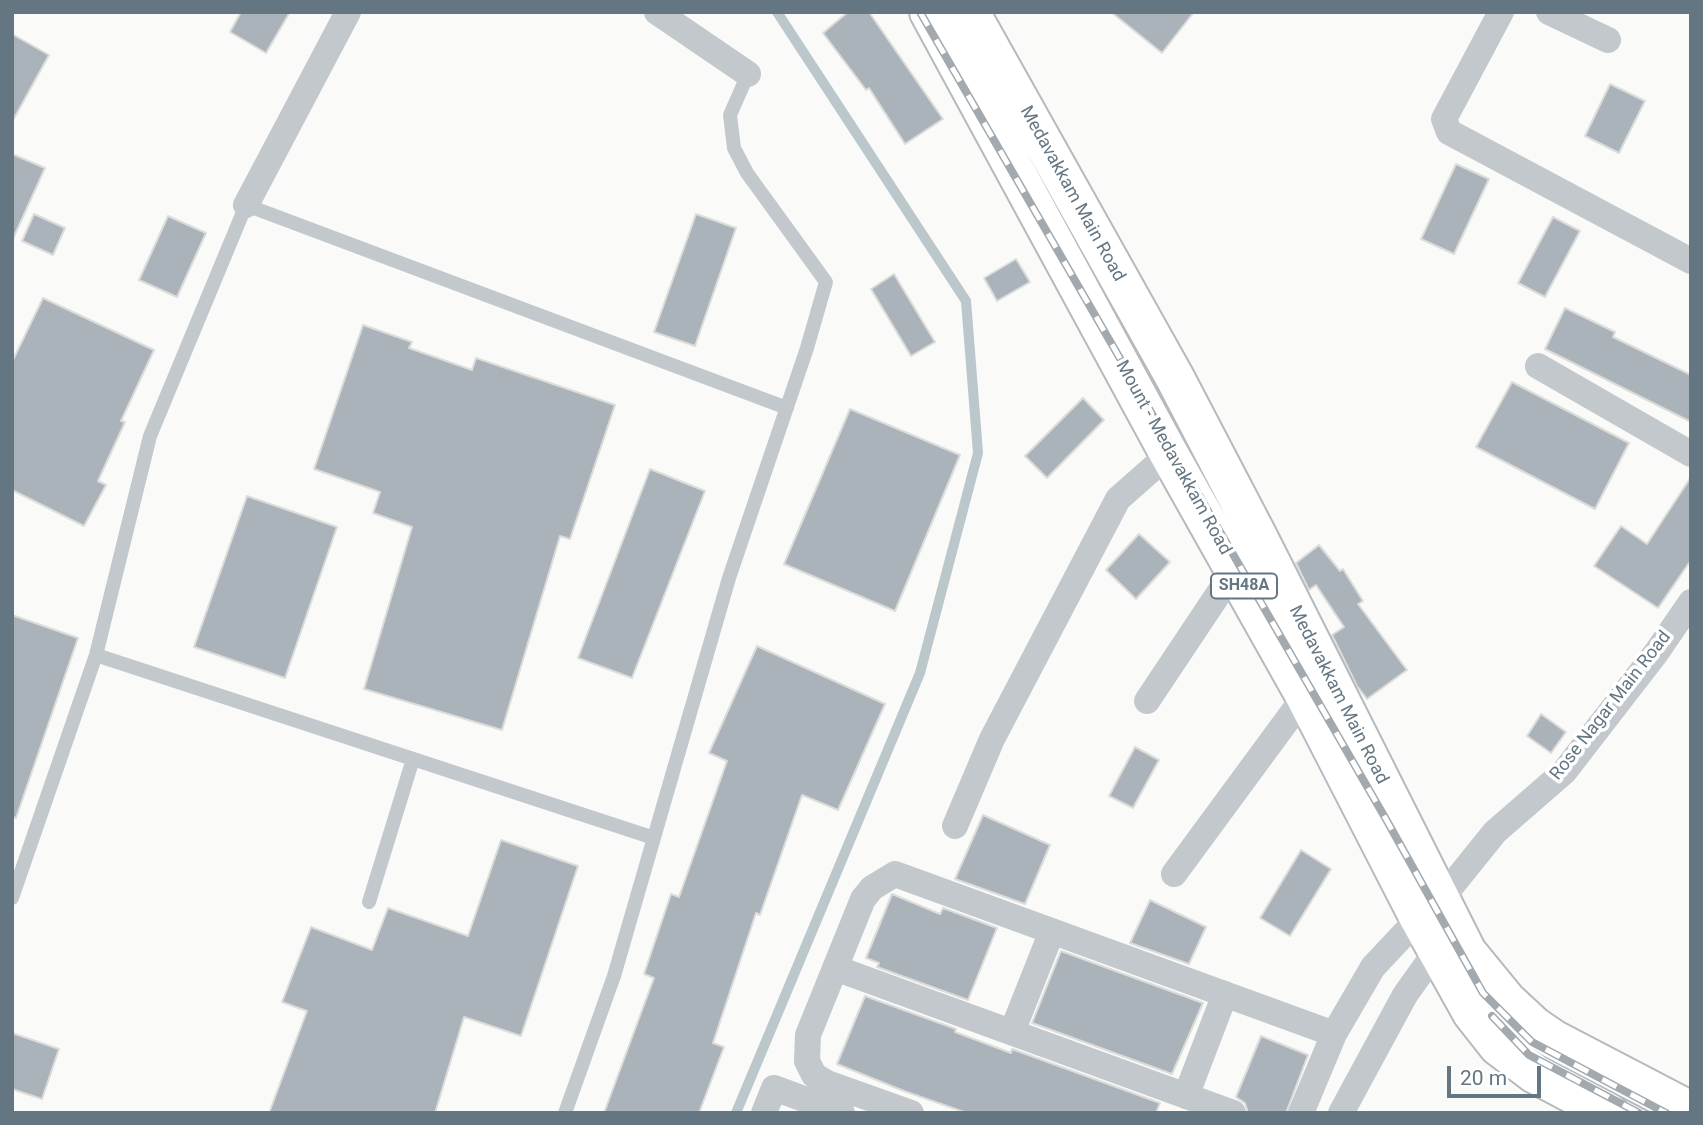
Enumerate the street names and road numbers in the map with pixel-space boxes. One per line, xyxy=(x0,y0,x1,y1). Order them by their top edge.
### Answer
street label: Medavakkam Main Road xyxy=(1015,102,1129,286)
street label: Mount - Medavakkam Road xyxy=(1111,357,1235,559)
road number: SH48A xyxy=(1211,573,1277,598)
street label: Medavakkam Main Road xyxy=(1284,602,1392,788)
street label: Rose Nagar Main Road xyxy=(1546,627,1676,785)

